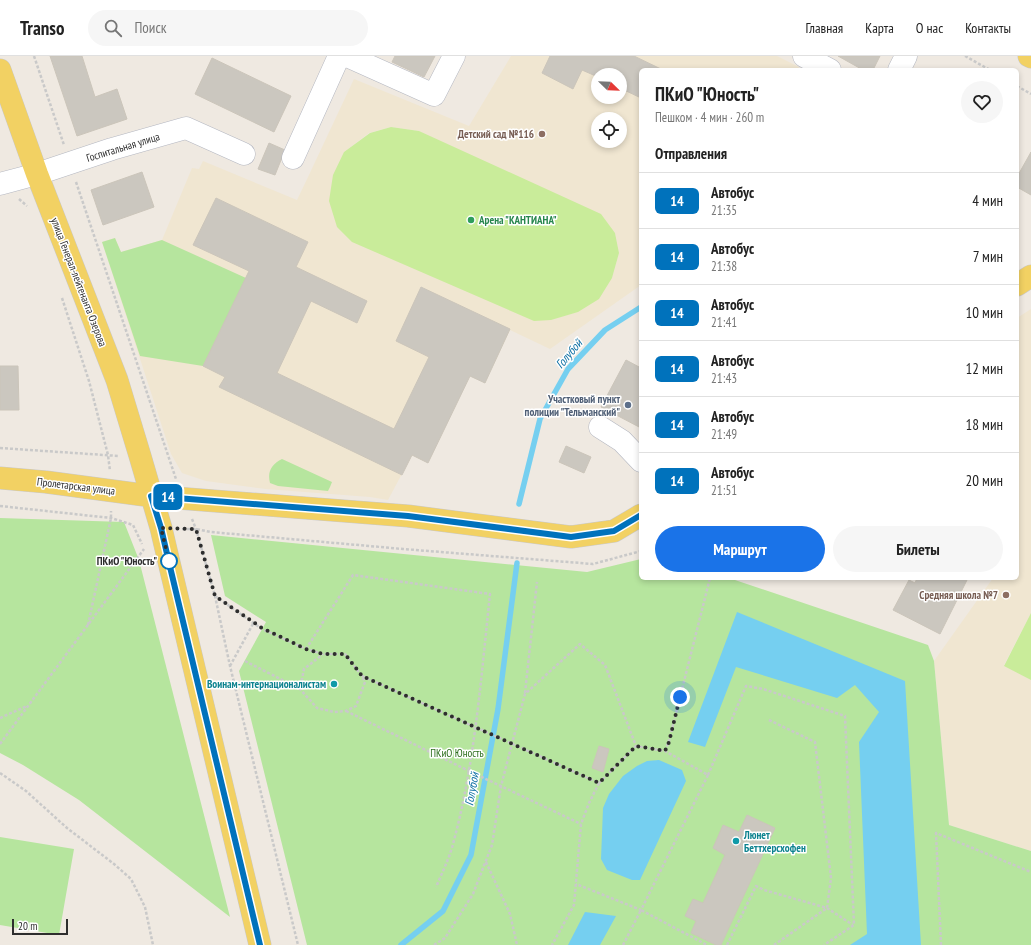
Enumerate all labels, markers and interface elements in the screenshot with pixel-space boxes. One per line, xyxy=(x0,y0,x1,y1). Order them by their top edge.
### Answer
search box xyxy=(88,10,368,46)
text: Transo xyxy=(20,16,64,40)
icon: search xyxy=(102,17,124,39)
text: Поиск xyxy=(134,18,167,37)
text: Главная xyxy=(805,19,843,37)
text: Карта xyxy=(865,19,894,37)
text: О нас xyxy=(916,19,943,37)
text: Контакты xyxy=(965,19,1011,37)
north arrow xyxy=(591,68,627,104)
map controls xyxy=(591,68,627,148)
button: heart xyxy=(961,81,1003,123)
text: ПКиО "Юность" xyxy=(655,82,759,106)
text: Пешком · 4 мин · 260 m xyxy=(655,109,764,126)
button: locate xyxy=(591,112,627,148)
place label: Детский сад №116 xyxy=(458,127,534,141)
street label: Госпитальная улица xyxy=(85,129,161,165)
marker: Детский сад №116 xyxy=(537,129,547,139)
text: Отправления xyxy=(655,144,727,163)
text: Автобус xyxy=(711,183,754,202)
text: 4 мин xyxy=(972,191,1003,210)
text: 14 xyxy=(670,192,684,210)
text: 21:35 xyxy=(711,202,737,219)
place label: Арена "КАНТИАНА" xyxy=(478,213,557,227)
marker: Арена "КАНТИАНА" xyxy=(466,215,476,225)
street label: улица Генерал-лейтенанта Озерова xyxy=(48,216,110,348)
text: Автобус xyxy=(711,239,754,258)
text: 7 мин xyxy=(973,247,1003,266)
text: 14 xyxy=(670,248,684,266)
text: 21:38 xyxy=(711,258,737,275)
text: Автобус xyxy=(711,295,754,314)
text: 10 мин xyxy=(965,303,1003,322)
text: 14 xyxy=(670,304,684,322)
text: 21:41 xyxy=(711,314,737,331)
water label: Голубой xyxy=(552,335,586,371)
text: Автобус xyxy=(711,351,754,370)
text: 12 мин xyxy=(965,359,1003,378)
text: 14 xyxy=(670,360,684,378)
text: 21:43 xyxy=(711,370,737,387)
place label: Участковый пункт полиции "Тельманский" xyxy=(525,392,620,419)
marker: Участковый пункт полиции "Тельманский" xyxy=(623,400,633,410)
text: Автобус xyxy=(711,407,754,426)
text: 18 мин xyxy=(965,415,1003,434)
text: 14 xyxy=(670,416,684,434)
text: 21:49 xyxy=(711,426,737,443)
text: Автобус xyxy=(711,463,754,482)
text: 20 мин xyxy=(965,471,1003,490)
text: 14 xyxy=(670,472,684,490)
street label: Пролетарская улица xyxy=(36,474,116,498)
text: 21:51 xyxy=(711,482,737,499)
line badge: 14 xyxy=(150,484,186,510)
text: 14 xyxy=(161,488,175,506)
button: Маршрут xyxy=(655,526,825,572)
button: Билеты xyxy=(833,526,1003,572)
marker: ПКиО "Юность" xyxy=(160,552,178,570)
place label: ПКиО "Юность" xyxy=(97,554,157,568)
place label: Средняя школа №7 xyxy=(919,588,998,602)
marker: Средняя школа №7 xyxy=(1001,590,1011,600)
place label: Воинам-интернационалистам xyxy=(207,677,326,691)
marker: Воинам-интернационалистам xyxy=(329,679,339,689)
your location xyxy=(670,687,690,707)
park label: ПКиО Юность xyxy=(430,746,484,760)
water label: Голубой xyxy=(461,769,482,807)
place label: Люнет Беттхерсхофен xyxy=(743,828,806,855)
marker: Люнет Беттхерсхофен xyxy=(731,836,741,846)
scale bar xyxy=(12,917,68,936)
text: 20 m xyxy=(18,919,37,933)

